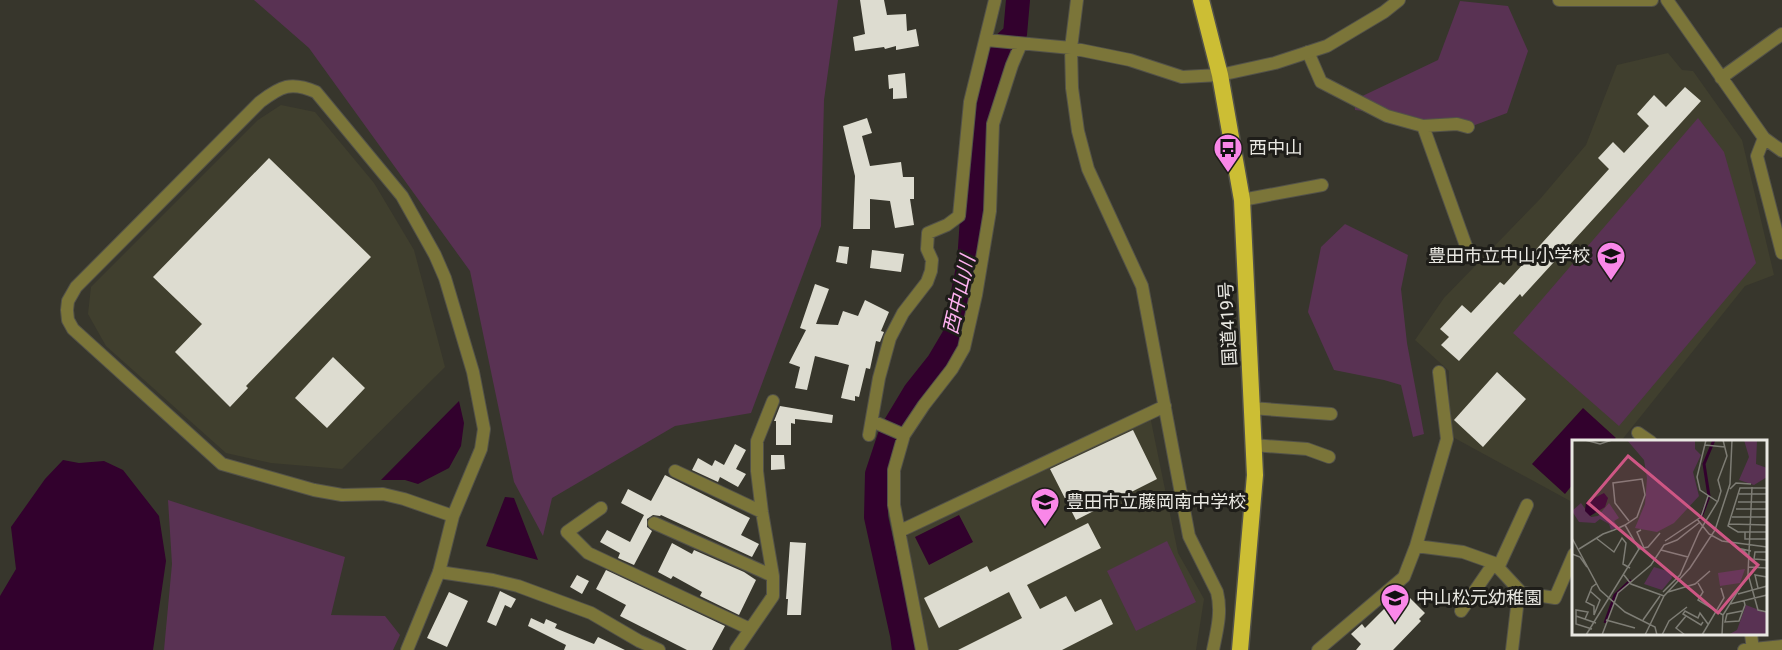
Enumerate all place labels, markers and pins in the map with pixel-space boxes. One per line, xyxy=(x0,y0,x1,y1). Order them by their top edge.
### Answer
bus stop icon: 西中山 xyxy=(1212,132,1244,174)
place label: 西中山 xyxy=(1249,137,1303,158)
school or university icon: 豊田市立中山小学校 xyxy=(1595,240,1627,282)
place label: 豊田市立中山小学校 xyxy=(1428,245,1590,266)
school or university icon: 豊田市立藤岡南中学校 xyxy=(1029,486,1061,528)
place label: 豊田市立藤岡南中学校 xyxy=(1066,491,1246,512)
school or university icon: 中山松元幼稚園 xyxy=(1379,582,1411,624)
place label: 中山松元幼稚園 xyxy=(1416,587,1542,608)

